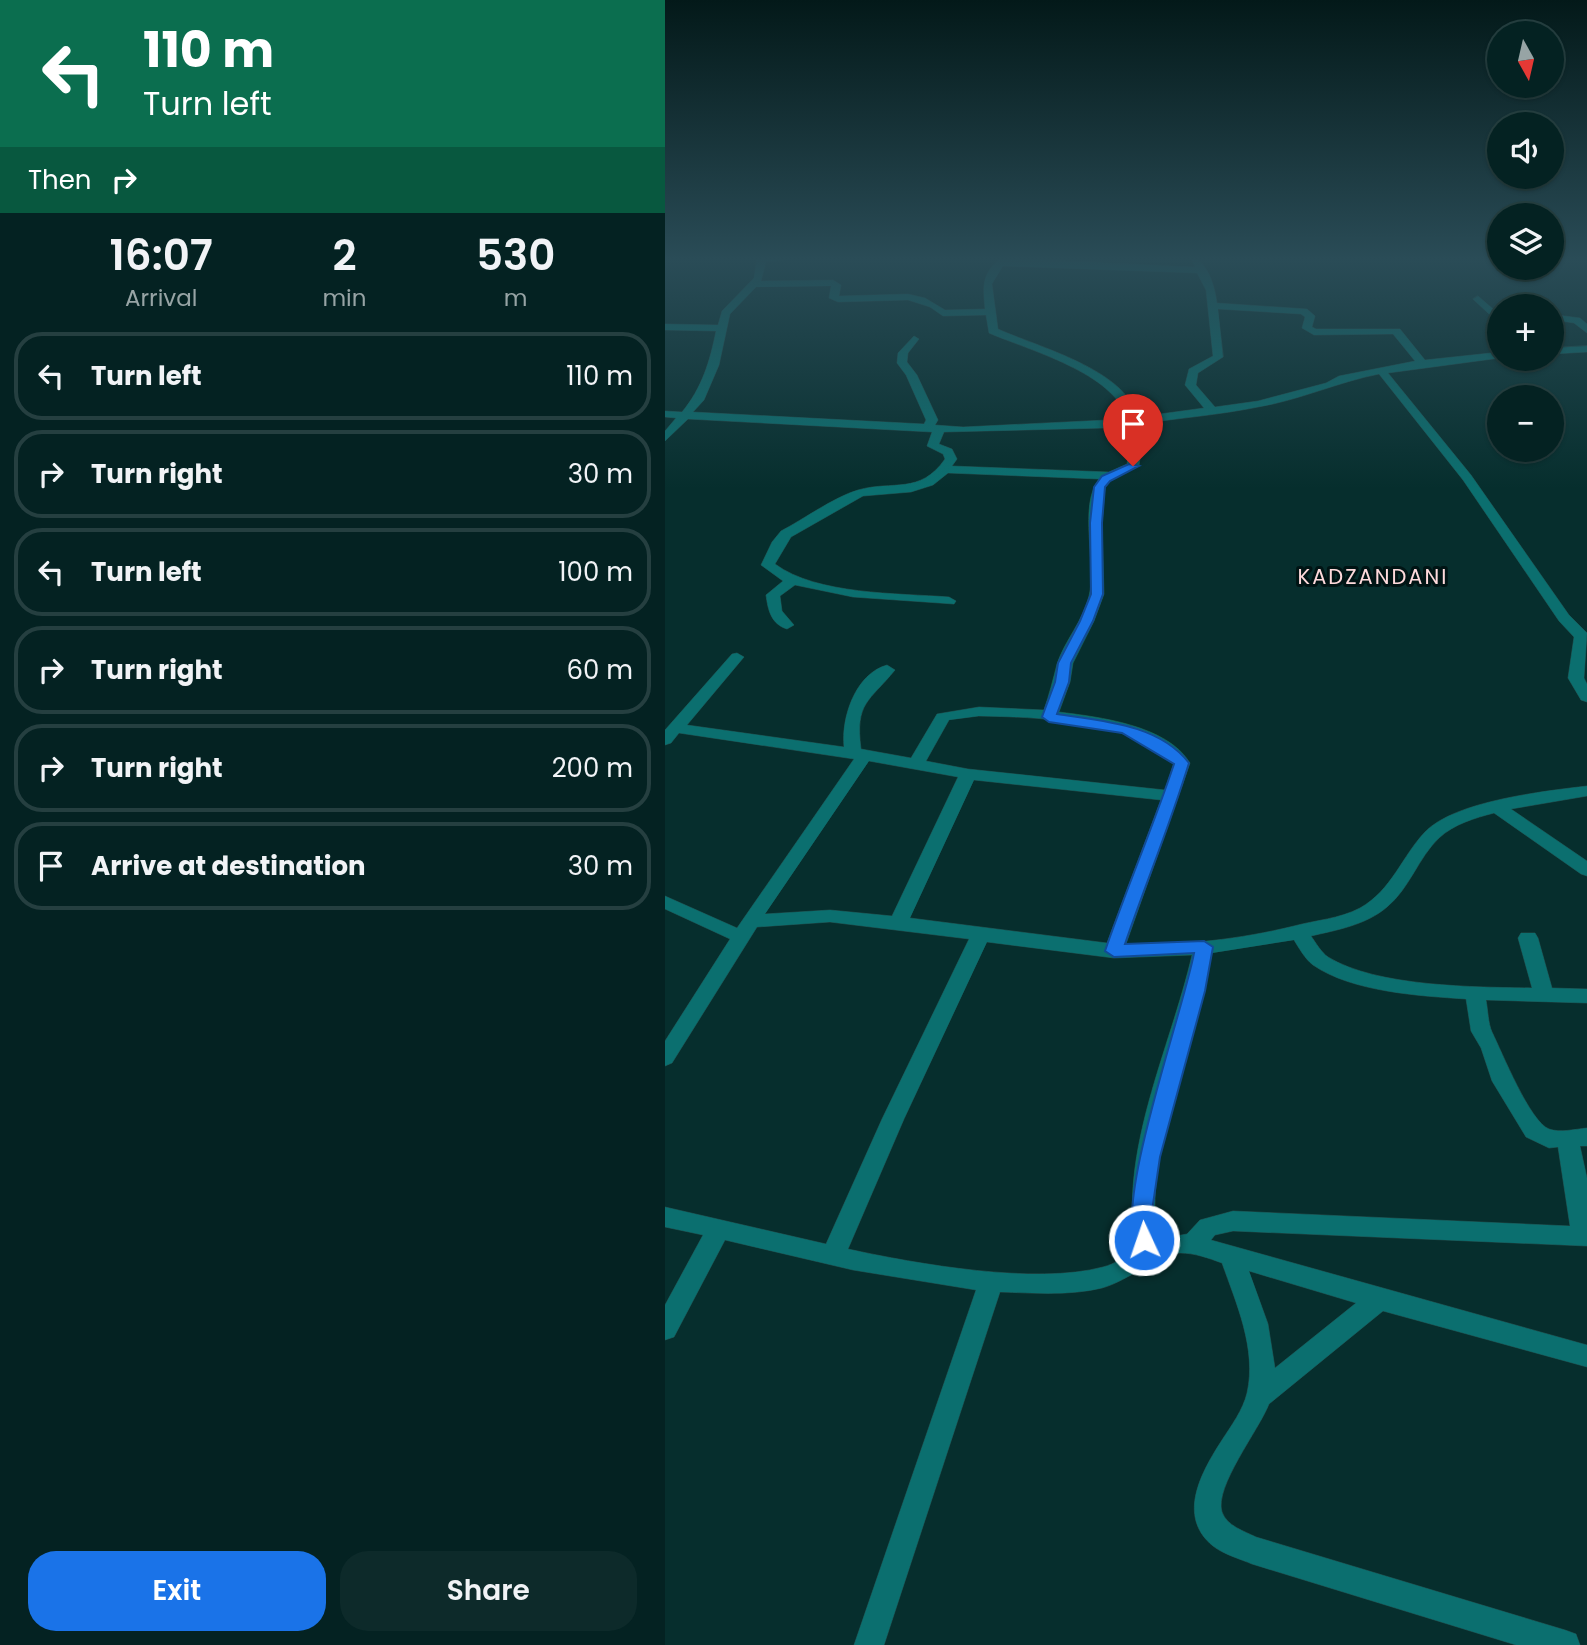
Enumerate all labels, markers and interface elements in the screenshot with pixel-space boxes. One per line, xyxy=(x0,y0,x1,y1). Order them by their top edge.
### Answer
text: 110 m xyxy=(143,16,274,84)
north arrow xyxy=(1487,21,1565,98)
map controls xyxy=(1487,21,1564,462)
icon: left xyxy=(28,28,119,119)
text: Turn left xyxy=(143,81,272,126)
button: sound xyxy=(1487,112,1564,189)
icon: right xyxy=(105,161,143,199)
text: Then xyxy=(28,162,91,198)
button: layers xyxy=(1487,203,1564,280)
text: 16:07 xyxy=(110,226,213,285)
text: 2 xyxy=(332,226,357,285)
text: 530 xyxy=(476,226,555,285)
text: Arrival xyxy=(125,282,197,314)
text: min xyxy=(322,282,366,314)
text: m xyxy=(504,282,528,314)
button: + xyxy=(1487,294,1564,371)
icon: left xyxy=(32,357,70,395)
text: Turn left xyxy=(91,358,202,394)
text: 110 m xyxy=(566,358,633,394)
button: − xyxy=(1487,385,1564,462)
pin xyxy=(1103,394,1163,466)
icon: arrive xyxy=(1114,405,1152,443)
icon: right xyxy=(32,455,70,493)
text: Turn right xyxy=(91,456,223,492)
text: 30 m xyxy=(568,456,633,492)
icon: left xyxy=(32,553,70,591)
text: Turn left xyxy=(91,554,202,590)
text: 100 m xyxy=(558,554,633,590)
district label: KADZANDANI xyxy=(1298,562,1448,591)
icon: right xyxy=(32,651,70,689)
text: Turn right xyxy=(91,652,223,688)
text: 60 m xyxy=(566,652,633,688)
icon: right xyxy=(32,749,70,787)
text: Turn right xyxy=(91,750,223,786)
text: 200 m xyxy=(552,750,633,786)
icon: arrive xyxy=(32,847,70,885)
text: Arrive at destination xyxy=(91,848,366,884)
text: 30 m xyxy=(568,848,633,884)
position arrow xyxy=(1107,1203,1181,1277)
button: Exit xyxy=(28,1551,326,1631)
button: Share xyxy=(340,1551,637,1631)

